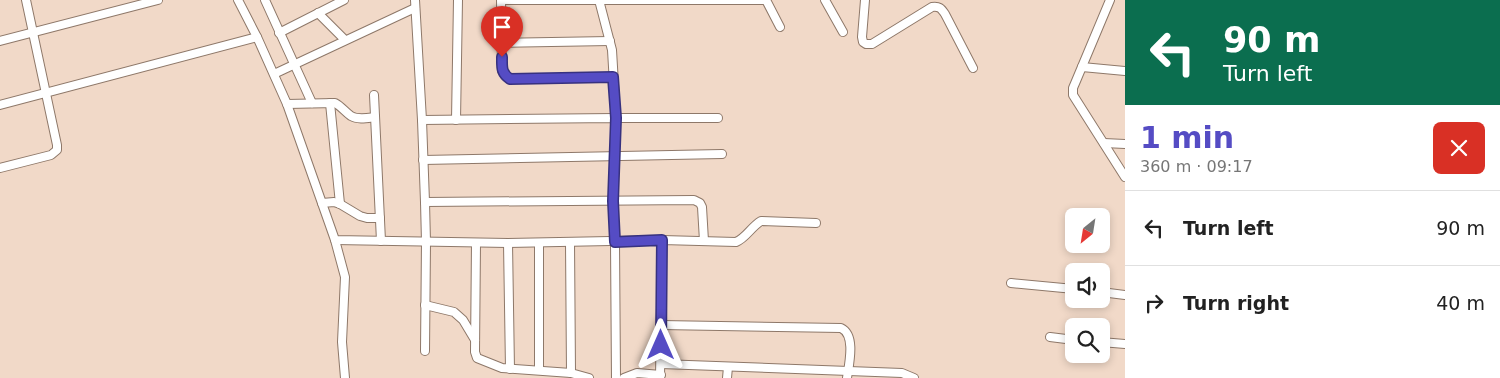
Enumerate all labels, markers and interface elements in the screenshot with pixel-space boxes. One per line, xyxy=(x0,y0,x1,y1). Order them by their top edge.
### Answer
pin xyxy=(481,6,523,57)
icon: arrive xyxy=(488,13,516,41)
icon: left xyxy=(1140,20,1205,85)
text: 90 m xyxy=(1223,20,1320,60)
text: Turn left xyxy=(1223,61,1312,86)
text: 1 min xyxy=(1140,120,1234,155)
button: close xyxy=(1433,122,1485,174)
text: 360 m · 09:17 xyxy=(1140,157,1253,176)
north arrow xyxy=(1065,208,1110,252)
map controls xyxy=(1065,208,1110,363)
icon: left xyxy=(1140,214,1168,242)
text: Turn left xyxy=(1183,217,1274,239)
text: 90 m xyxy=(1436,217,1485,239)
button: sound xyxy=(1065,263,1110,308)
icon: right xyxy=(1140,289,1168,317)
text: Turn right xyxy=(1183,292,1289,314)
text: 40 m xyxy=(1436,292,1485,314)
position arrow xyxy=(634,318,686,370)
button: search xyxy=(1065,318,1110,363)

